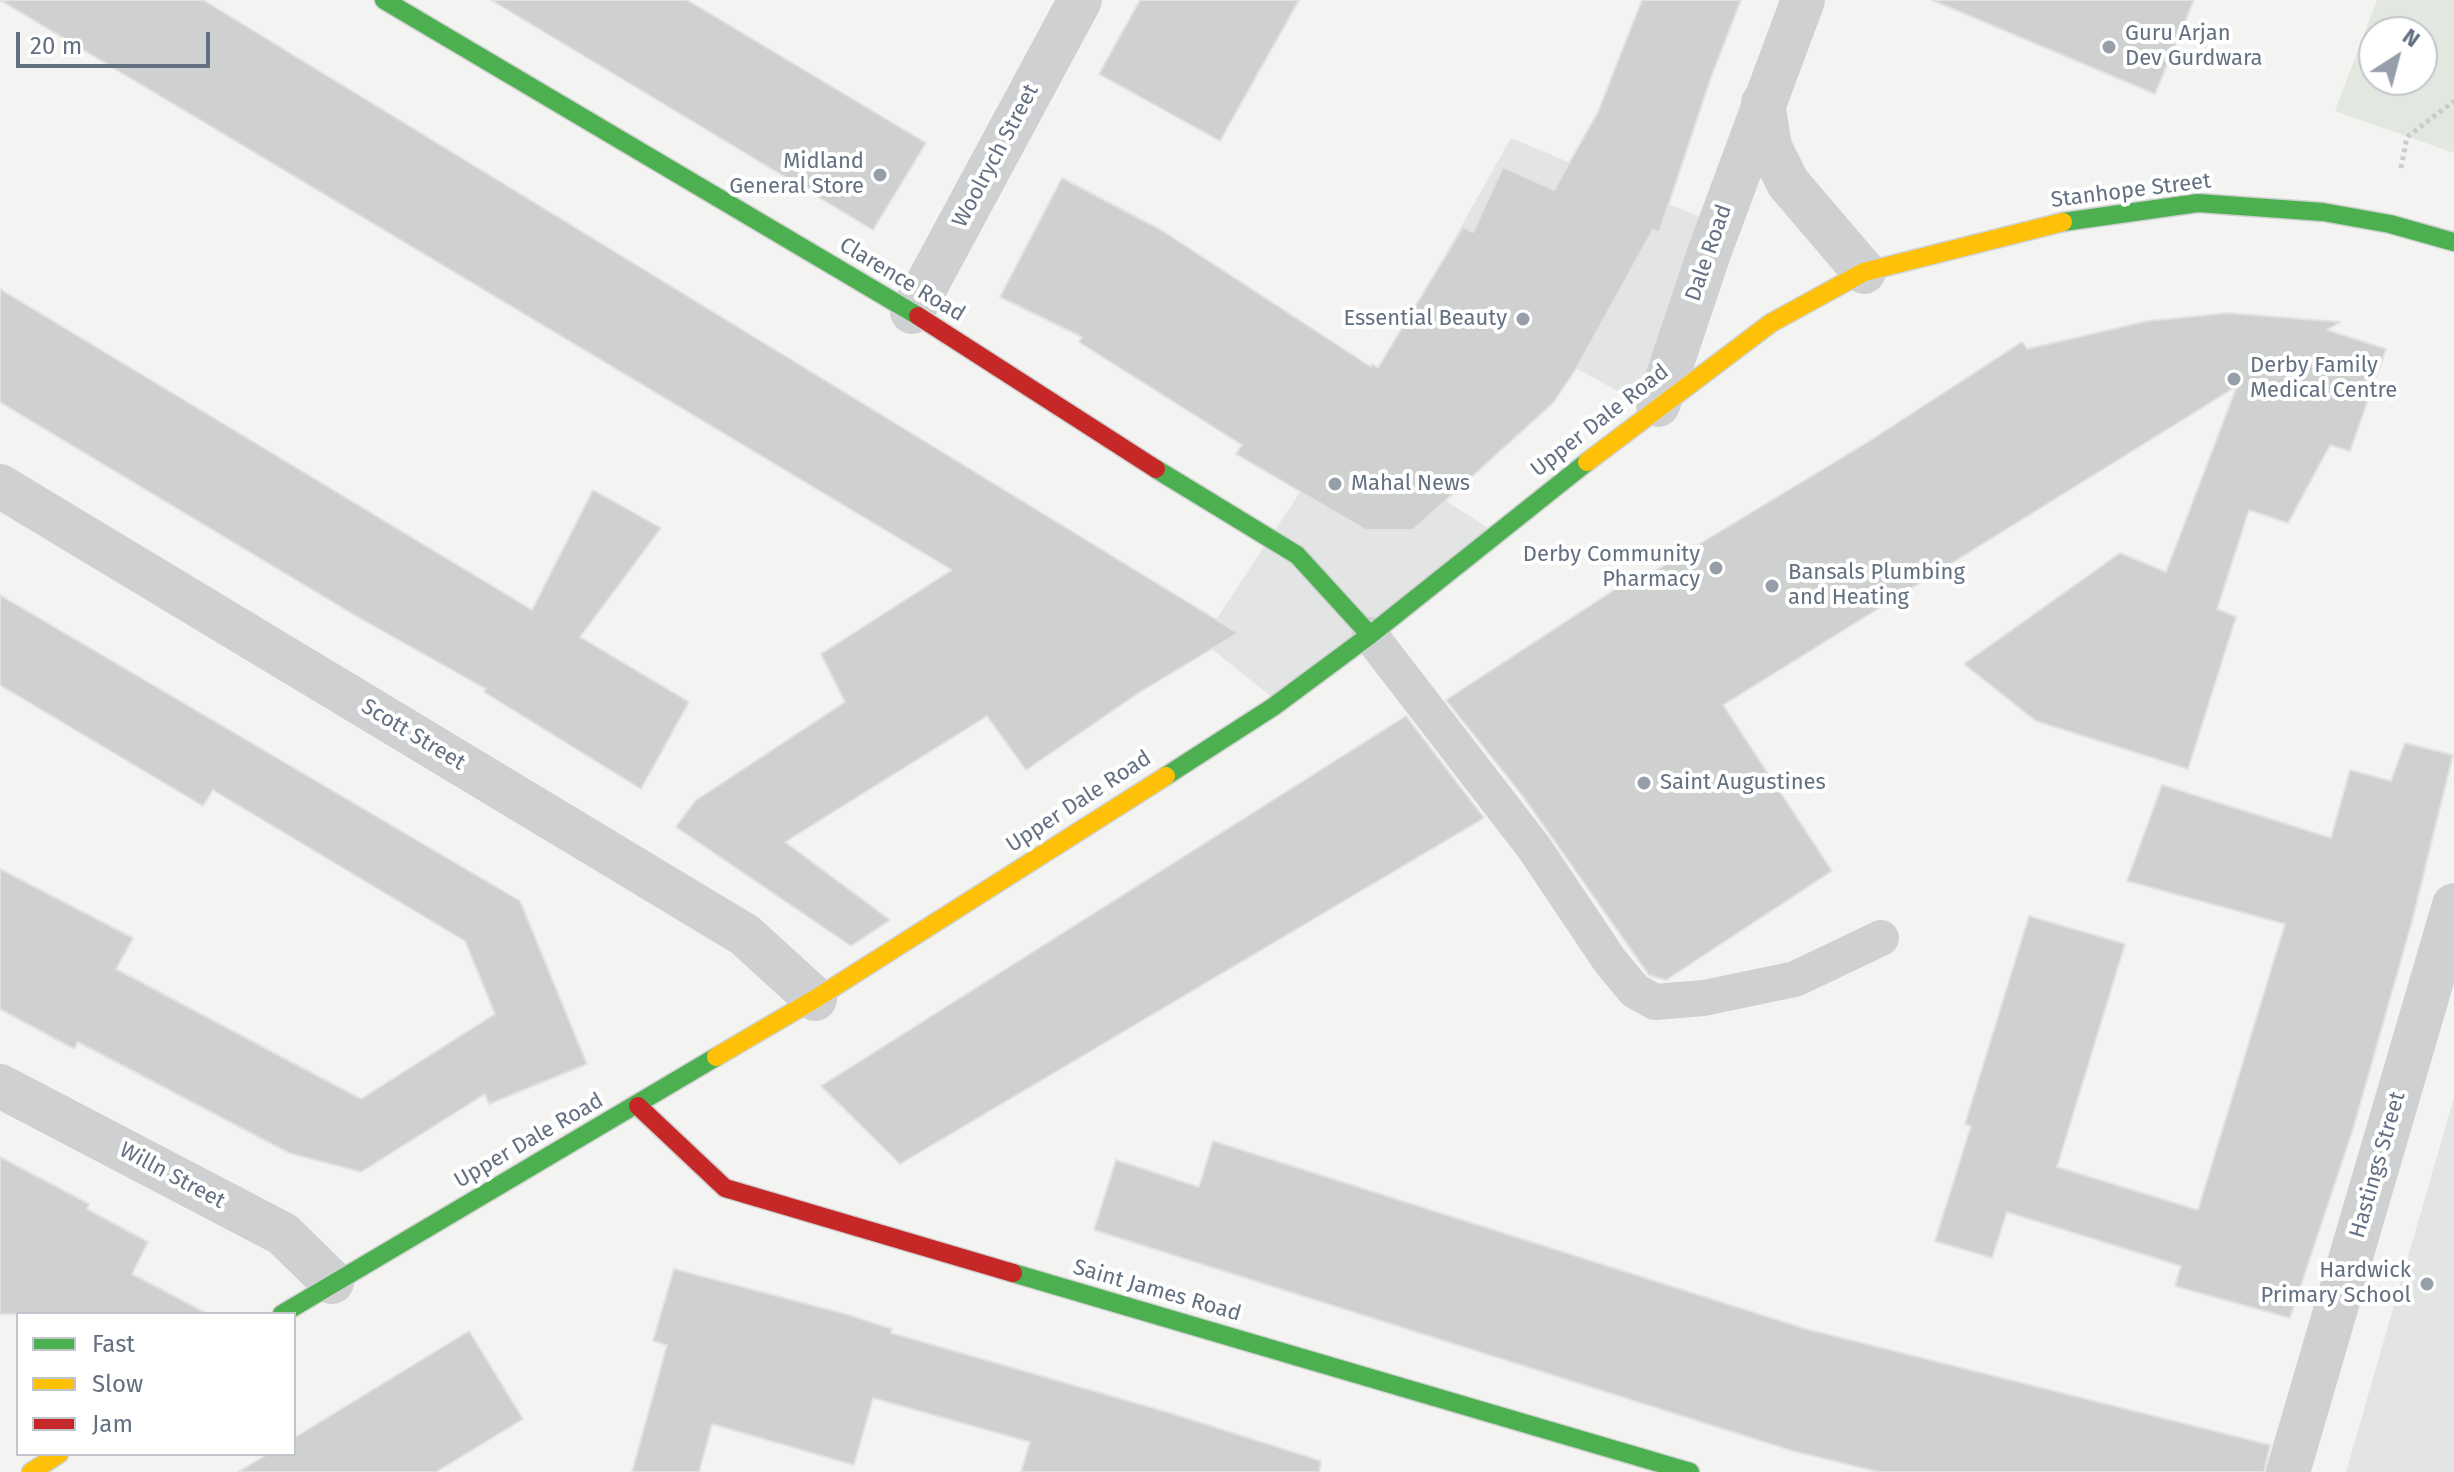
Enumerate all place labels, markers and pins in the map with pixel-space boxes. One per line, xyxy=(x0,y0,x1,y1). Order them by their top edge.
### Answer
place label: Guru Arjan Dev Gurdwara xyxy=(2125,21,2263,72)
marker: Guru Arjan Dev Gurdwara xyxy=(2100,38,2118,56)
place label: Midland General Store xyxy=(729,149,864,200)
marker: Midland General Store xyxy=(871,166,889,184)
place label: Essential Beauty xyxy=(1343,306,1507,332)
marker: Essential Beauty xyxy=(1514,310,1532,328)
place label: Derby Family Medical Centre xyxy=(2250,353,2397,404)
marker: Derby Family Medical Centre xyxy=(2225,370,2243,388)
place label: Mahal News xyxy=(1351,471,1470,497)
marker: Mahal News xyxy=(1326,475,1344,493)
place label: Derby Community Pharmacy xyxy=(1523,542,1700,594)
marker: Derby Community Pharmacy xyxy=(1707,559,1725,577)
place label: Bansals Plumbing and Heating xyxy=(1788,560,1965,612)
marker: Bansals Plumbing and Heating xyxy=(1763,577,1781,595)
place label: Saint Augustines xyxy=(1660,770,1826,796)
marker: Saint Augustines xyxy=(1635,774,1653,792)
place label: Hardwick Primary School xyxy=(2260,1258,2411,1310)
marker: Hardwick Primary School xyxy=(2418,1275,2436,1293)

